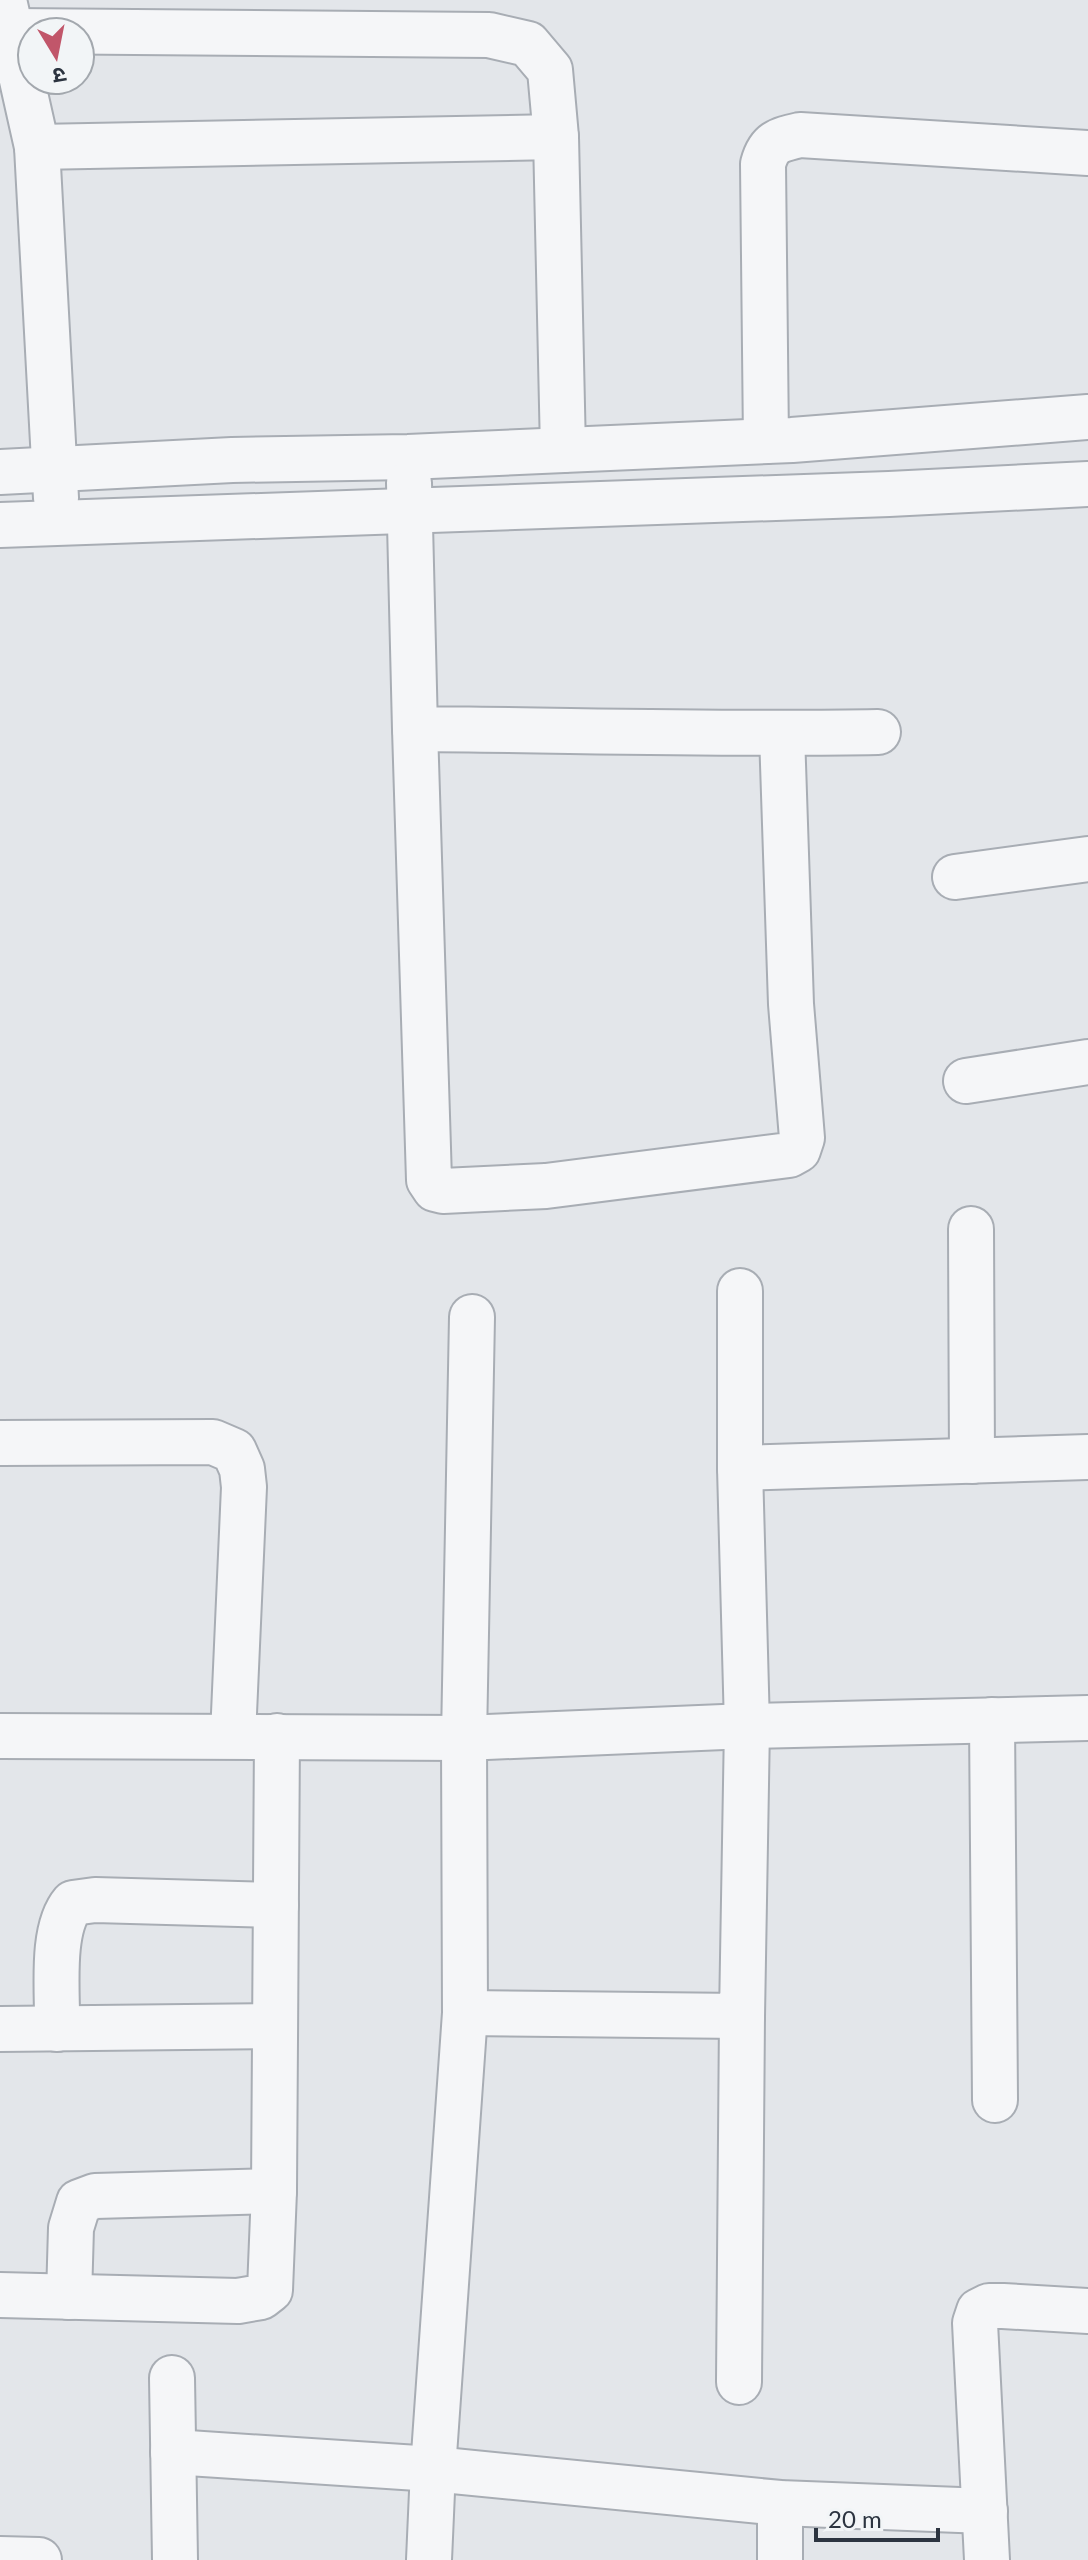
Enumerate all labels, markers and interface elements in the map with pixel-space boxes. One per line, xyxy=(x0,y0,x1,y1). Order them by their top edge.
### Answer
north arrow xyxy=(16,16,96,96)
text: उ xyxy=(50,62,68,91)
scale bar xyxy=(816,2492,938,2542)
text: 20 m xyxy=(828,2504,882,2533)

